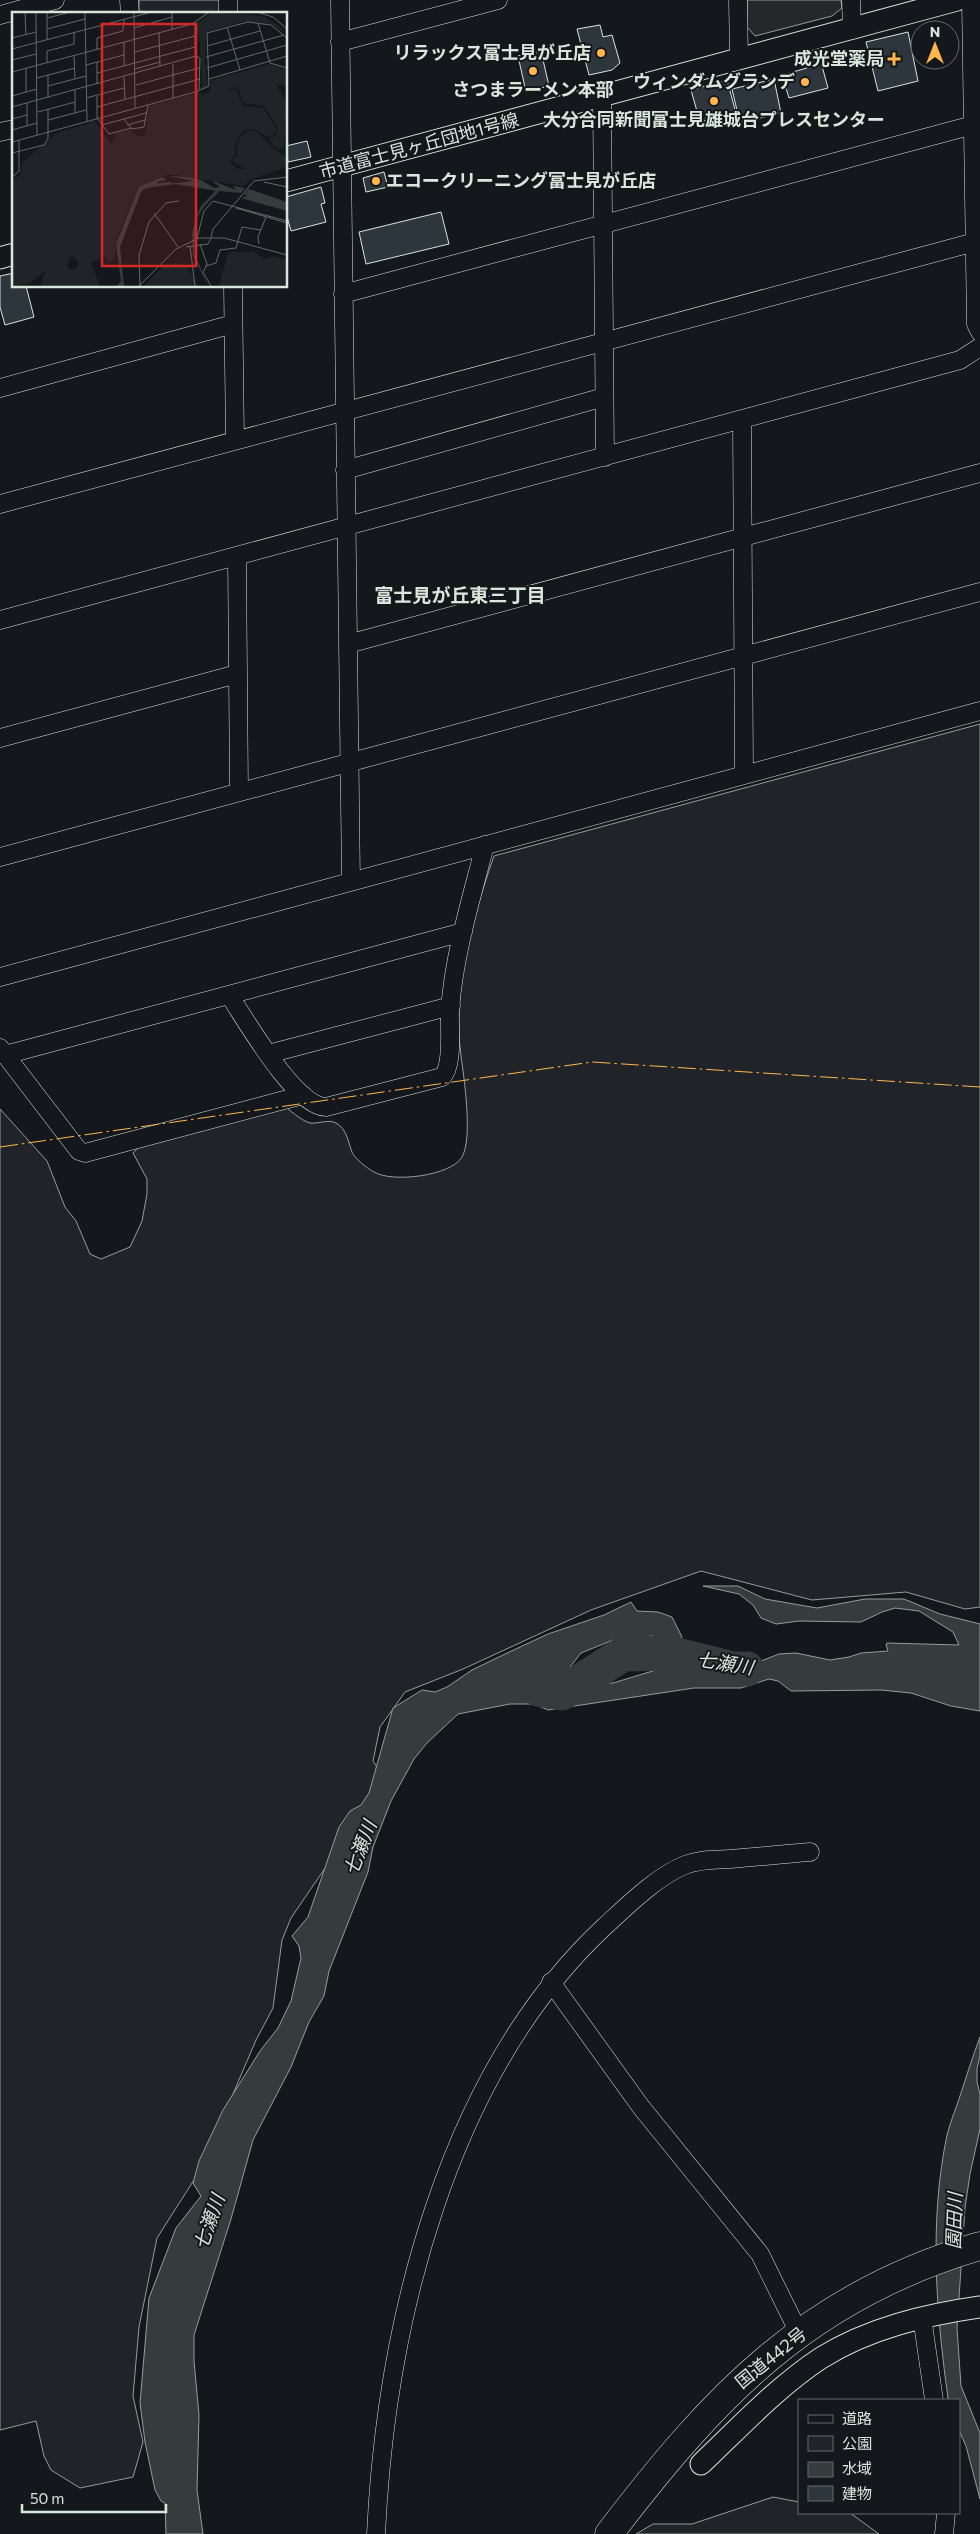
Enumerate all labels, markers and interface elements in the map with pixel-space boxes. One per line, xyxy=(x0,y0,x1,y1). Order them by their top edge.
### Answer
inset map xyxy=(12,12,288,288)
north arrow xyxy=(910,20,960,70)
text: N xyxy=(930,23,940,40)
place label: リラックス富士見が丘店 xyxy=(394,41,591,63)
marker: リラックス富士見が丘店 xyxy=(595,47,607,59)
place label: 成光堂薬局 xyxy=(794,47,884,69)
marker: 成光堂薬局 xyxy=(888,53,900,65)
marker: さつまラーメン本部 xyxy=(527,65,539,77)
place label: ウィンダムグランデ xyxy=(633,70,795,92)
marker: ウィンダムグランデ xyxy=(799,76,811,88)
place label: さつまラーメン本部 xyxy=(452,78,614,100)
marker: 大分合同新聞富士見雄城台プレスセンター xyxy=(708,95,720,107)
street label: 市道富士見ヶ丘団地1号線 xyxy=(317,108,521,182)
place label: 大分合同新聞富士見雄城台プレスセンター xyxy=(543,108,885,130)
place label: エコークリーニング富士見が丘店 xyxy=(386,169,656,191)
marker: エコークリーニング富士見が丘店 xyxy=(370,175,382,187)
district label: 富士見が丘東三丁目 xyxy=(374,583,546,606)
water label: 七瀬川 xyxy=(695,1647,757,1679)
water label: 七瀬川 xyxy=(339,1815,381,1879)
water label: 七瀬川 xyxy=(188,2189,229,2253)
water label: 園田川 xyxy=(941,2190,966,2250)
street label: 国道442号 xyxy=(730,2322,810,2393)
legend xyxy=(798,2399,960,2514)
text: 道路 xyxy=(842,2409,872,2427)
text: 公園 xyxy=(842,2434,872,2452)
text: 水域 xyxy=(842,2459,872,2477)
scale bar xyxy=(22,2482,166,2514)
text: 建物 xyxy=(842,2484,872,2502)
text: 50 m xyxy=(30,2489,64,2507)

